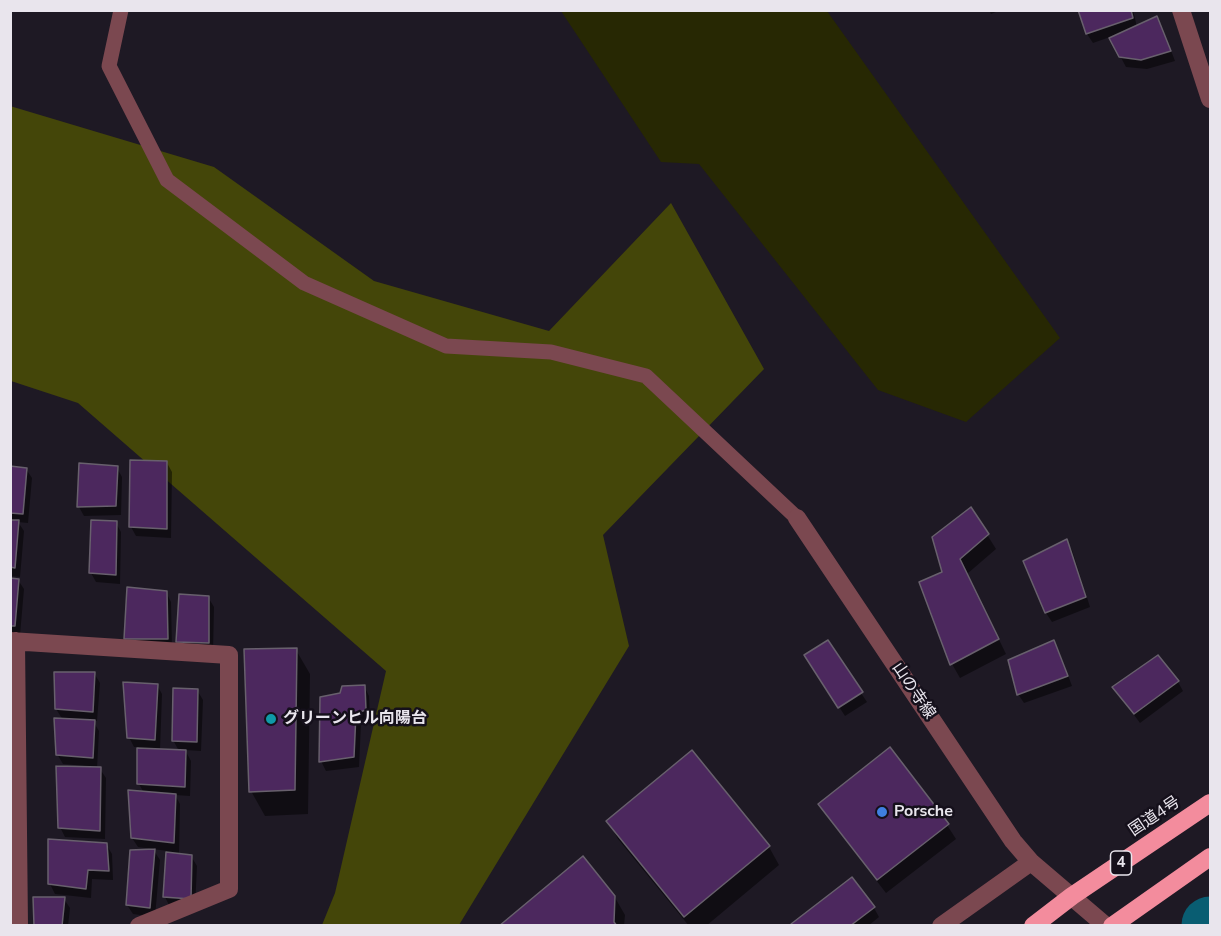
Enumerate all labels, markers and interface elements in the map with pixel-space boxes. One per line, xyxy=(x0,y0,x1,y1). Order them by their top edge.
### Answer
street label: 山の寺線 xyxy=(887,659,939,723)
place label: グリーンヒル向陽台 xyxy=(283,709,427,729)
marker: グリーンヒル向陽台 xyxy=(264,712,278,726)
street label: 国道4号 xyxy=(1126,793,1184,841)
place label: Porsche xyxy=(894,802,953,822)
marker: Porsche xyxy=(875,805,889,819)
road number: 4 xyxy=(1110,851,1132,875)

